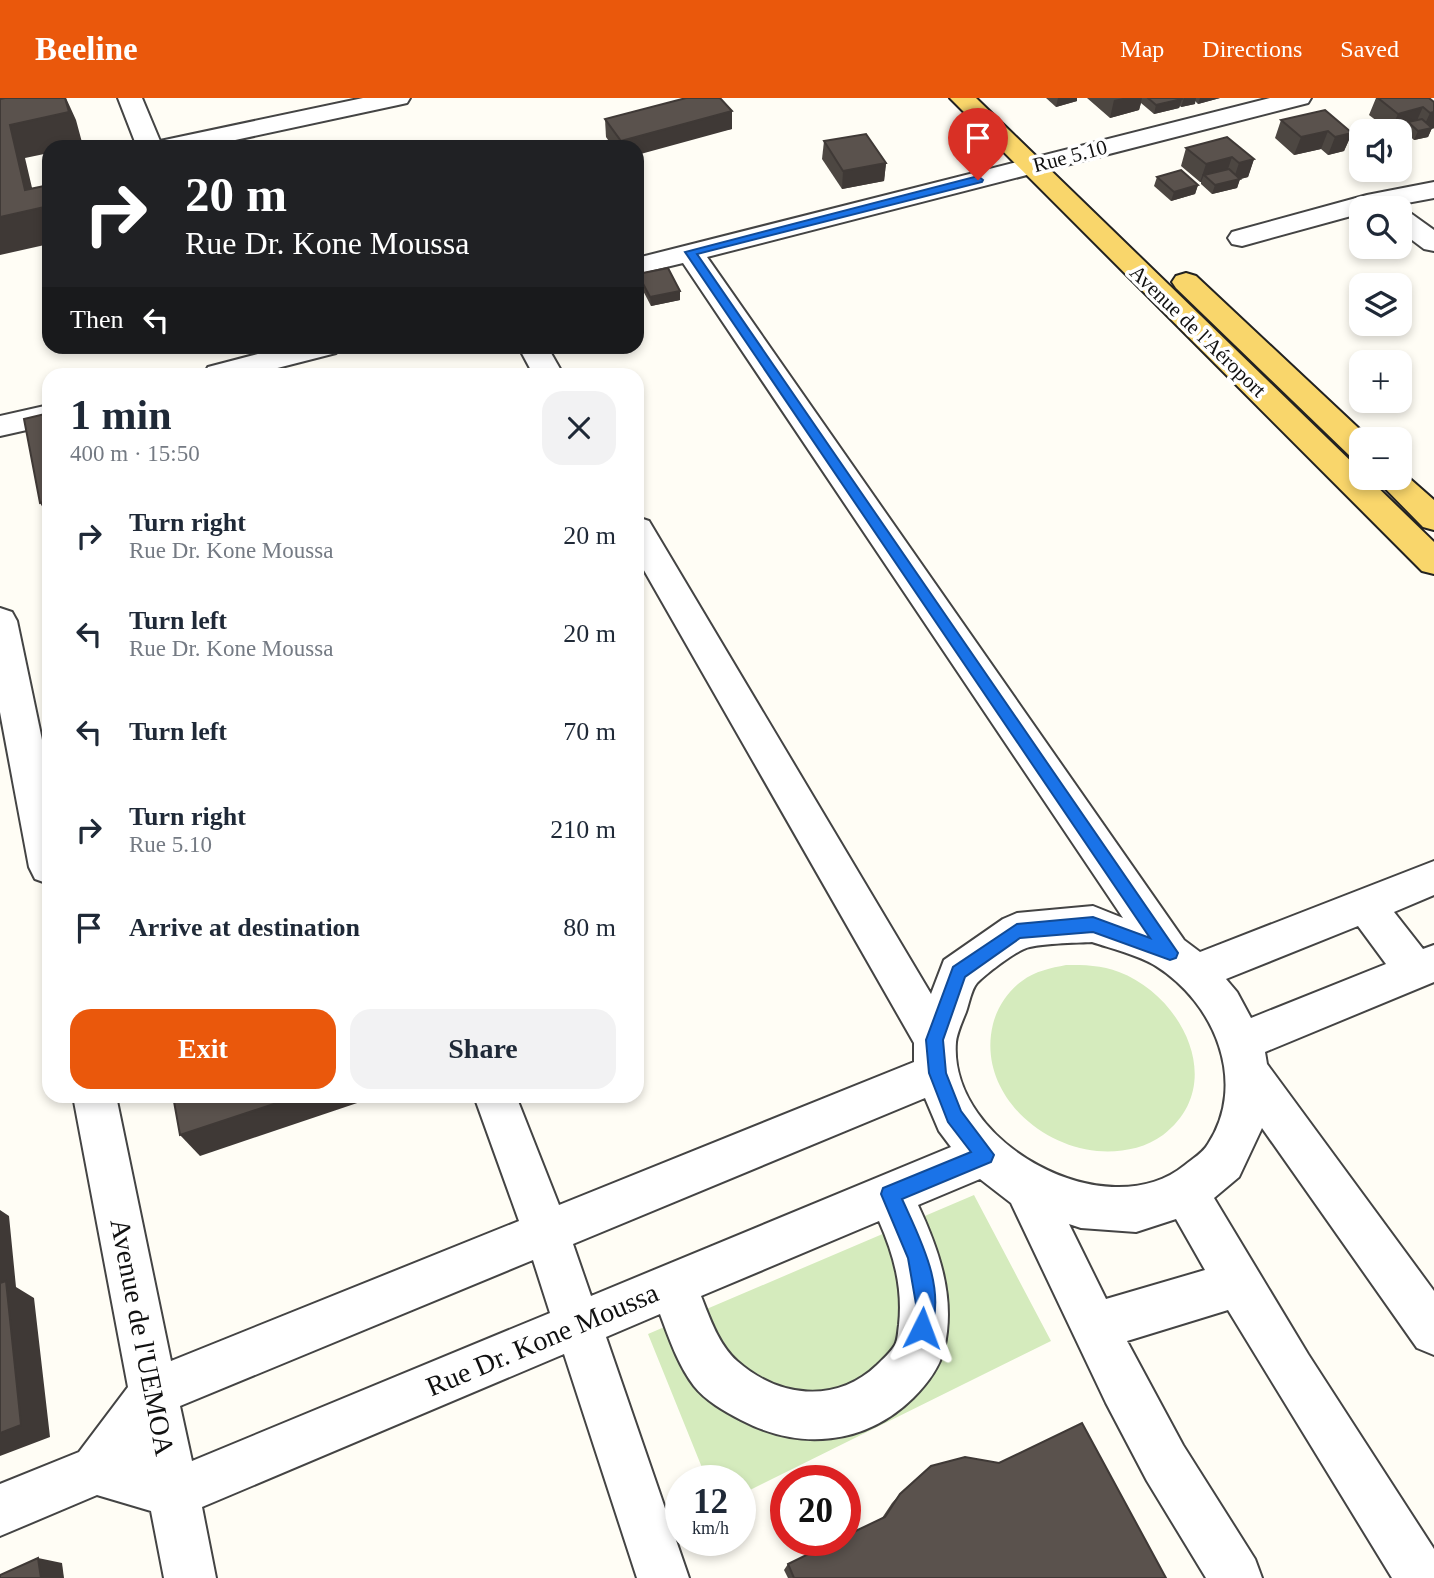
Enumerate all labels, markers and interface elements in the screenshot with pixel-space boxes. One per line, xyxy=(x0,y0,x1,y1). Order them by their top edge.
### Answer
text: Beeline xyxy=(35,31,138,67)
text: Map xyxy=(1120,36,1164,62)
text: Directions xyxy=(1202,36,1302,62)
text: Saved xyxy=(1340,36,1399,62)
pin xyxy=(948,108,1008,180)
icon: arrive xyxy=(959,119,997,157)
map controls xyxy=(1349,119,1412,490)
button: sound xyxy=(1349,119,1412,182)
street label: Rue 5.10 xyxy=(1030,135,1110,177)
text: 20 m xyxy=(185,167,287,222)
icon: right xyxy=(70,168,161,259)
button: search xyxy=(1349,196,1412,259)
text: Rue Dr. Kone Moussa xyxy=(185,225,469,261)
street label: Avenue de l'Aéroport xyxy=(1125,260,1271,402)
button: layers xyxy=(1349,273,1412,336)
icon: left xyxy=(137,301,175,339)
text: Then xyxy=(70,305,123,334)
button: + xyxy=(1349,350,1412,413)
button: close xyxy=(542,391,616,465)
text: 1 min xyxy=(70,392,172,438)
button: − xyxy=(1349,427,1412,490)
text: 400 m · 15:50 xyxy=(70,441,200,466)
text: Turn right xyxy=(129,508,246,537)
icon: right xyxy=(70,517,108,555)
text: 20 m xyxy=(563,521,616,550)
text: Rue Dr. Kone Moussa xyxy=(129,538,333,563)
text: Turn left xyxy=(129,606,227,635)
icon: left xyxy=(70,615,108,653)
text: 20 m xyxy=(563,619,616,648)
text: Rue Dr. Kone Moussa xyxy=(129,636,333,661)
icon: left xyxy=(70,713,108,751)
text: Turn left xyxy=(129,717,227,746)
text: 70 m xyxy=(563,717,616,746)
text: Turn right xyxy=(129,802,246,831)
icon: right xyxy=(70,811,108,849)
text: 210 m xyxy=(550,815,616,844)
text: Rue 5.10 xyxy=(129,832,212,857)
icon: arrive xyxy=(70,909,108,947)
text: Arrive at destination xyxy=(129,913,360,942)
text: 80 m xyxy=(563,913,616,942)
button: Exit xyxy=(70,1009,336,1089)
button: Share xyxy=(350,1009,616,1089)
street label: Avenue de l'UEMOA xyxy=(104,1216,181,1459)
street label: Rue Dr. Kone Moussa xyxy=(422,1276,663,1402)
position arrow xyxy=(885,1291,959,1365)
speed limit sign: 20 xyxy=(770,1465,861,1556)
text: 12 xyxy=(693,1482,728,1521)
text: km/h xyxy=(692,1518,729,1538)

